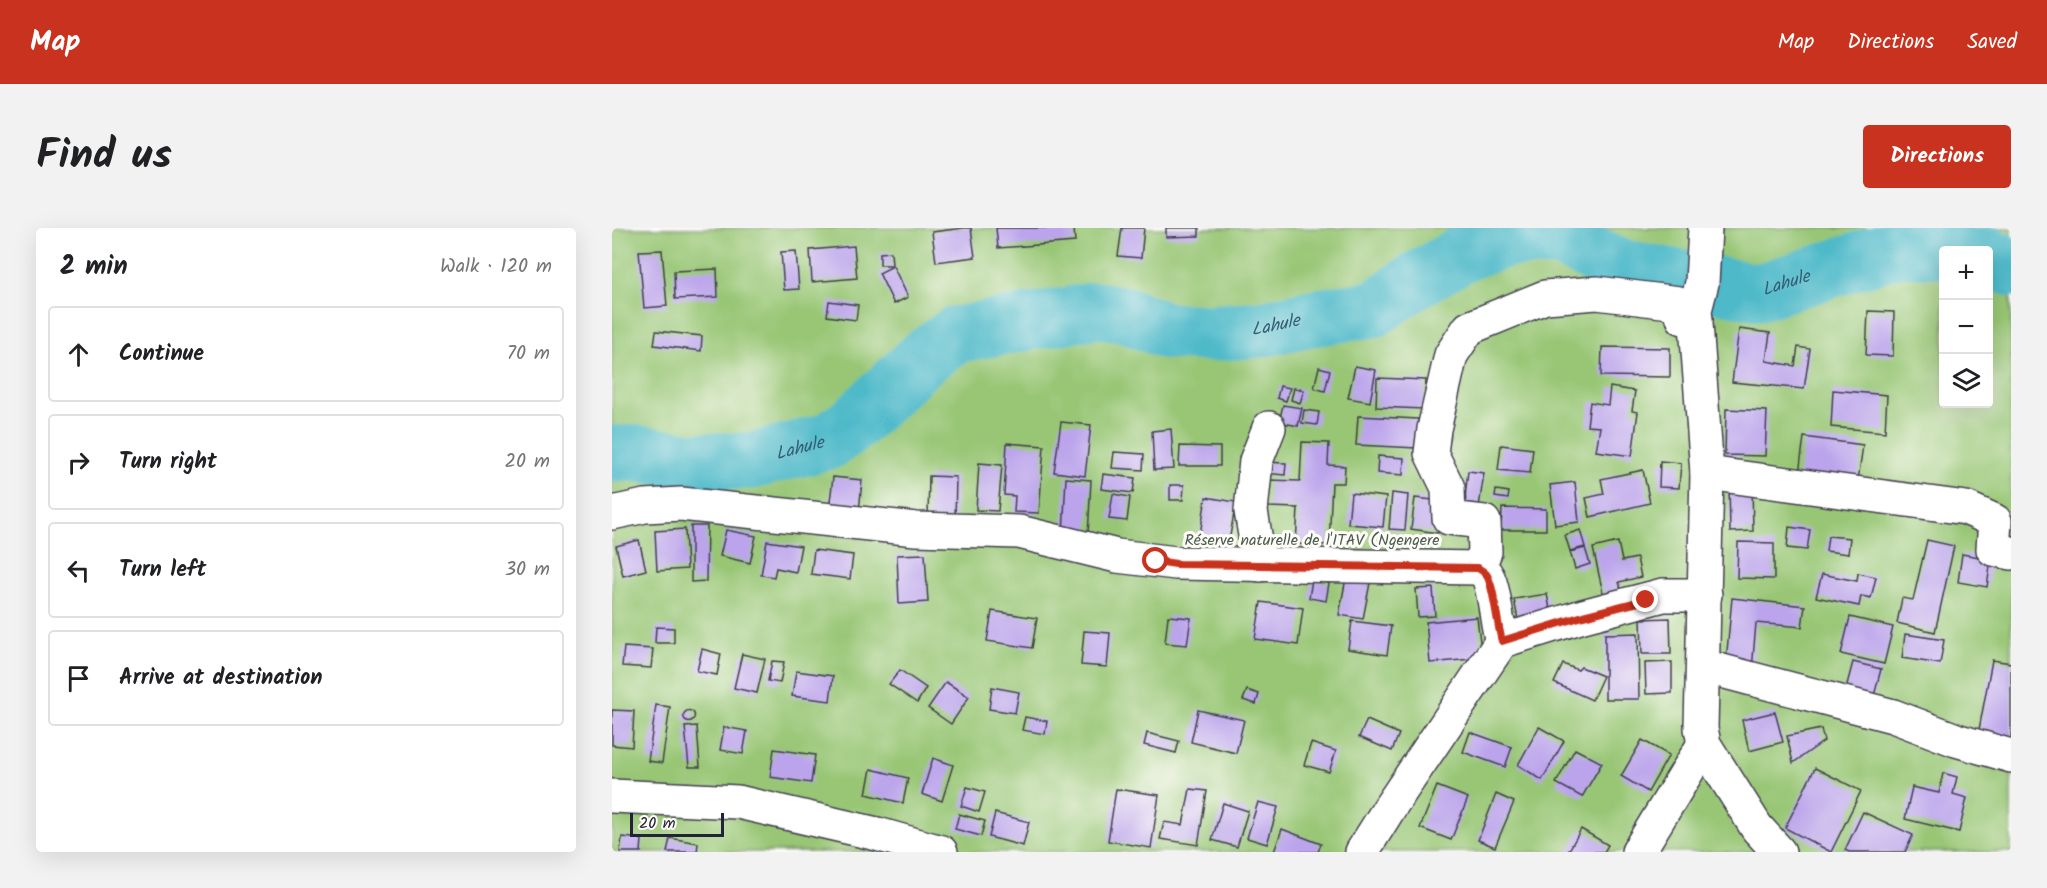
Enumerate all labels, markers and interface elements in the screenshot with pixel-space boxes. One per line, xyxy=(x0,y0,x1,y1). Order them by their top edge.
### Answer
text: Map xyxy=(30,20,81,65)
text: Map xyxy=(1778,26,1814,59)
text: Directions xyxy=(1847,26,1934,59)
text: Saved xyxy=(1967,26,2017,59)
text: Find us xyxy=(36,123,172,190)
button: Directions xyxy=(1863,125,2011,188)
text: 2 min xyxy=(60,246,128,288)
map controls xyxy=(1939,246,1993,408)
button: + xyxy=(1939,246,1993,300)
text: Walk · 120 m xyxy=(440,251,552,283)
water label: Lahule xyxy=(1758,262,1816,305)
button: − xyxy=(1939,300,1993,354)
water label: Lahule xyxy=(1250,306,1305,344)
text: Continue xyxy=(119,337,204,372)
icon: ahead xyxy=(62,338,95,371)
text: 70 m xyxy=(507,338,550,370)
button: layers xyxy=(1939,354,1993,408)
water label: Lahule xyxy=(772,428,829,469)
text: Turn right xyxy=(119,445,217,480)
icon: right xyxy=(62,446,95,479)
text: 20 m xyxy=(504,446,550,478)
park label: Réserve naturelle de l'ITAV (Ngengere xyxy=(1184,528,1440,553)
route start xyxy=(1142,547,1168,573)
text: Turn left xyxy=(119,553,206,588)
icon: left xyxy=(62,554,95,587)
text: 30 m xyxy=(505,554,550,586)
route end xyxy=(1632,586,1658,612)
text: Arrive at destination xyxy=(119,661,322,696)
icon: arrive xyxy=(62,662,95,695)
scale bar xyxy=(630,810,724,838)
text: 20 m xyxy=(639,811,675,836)

